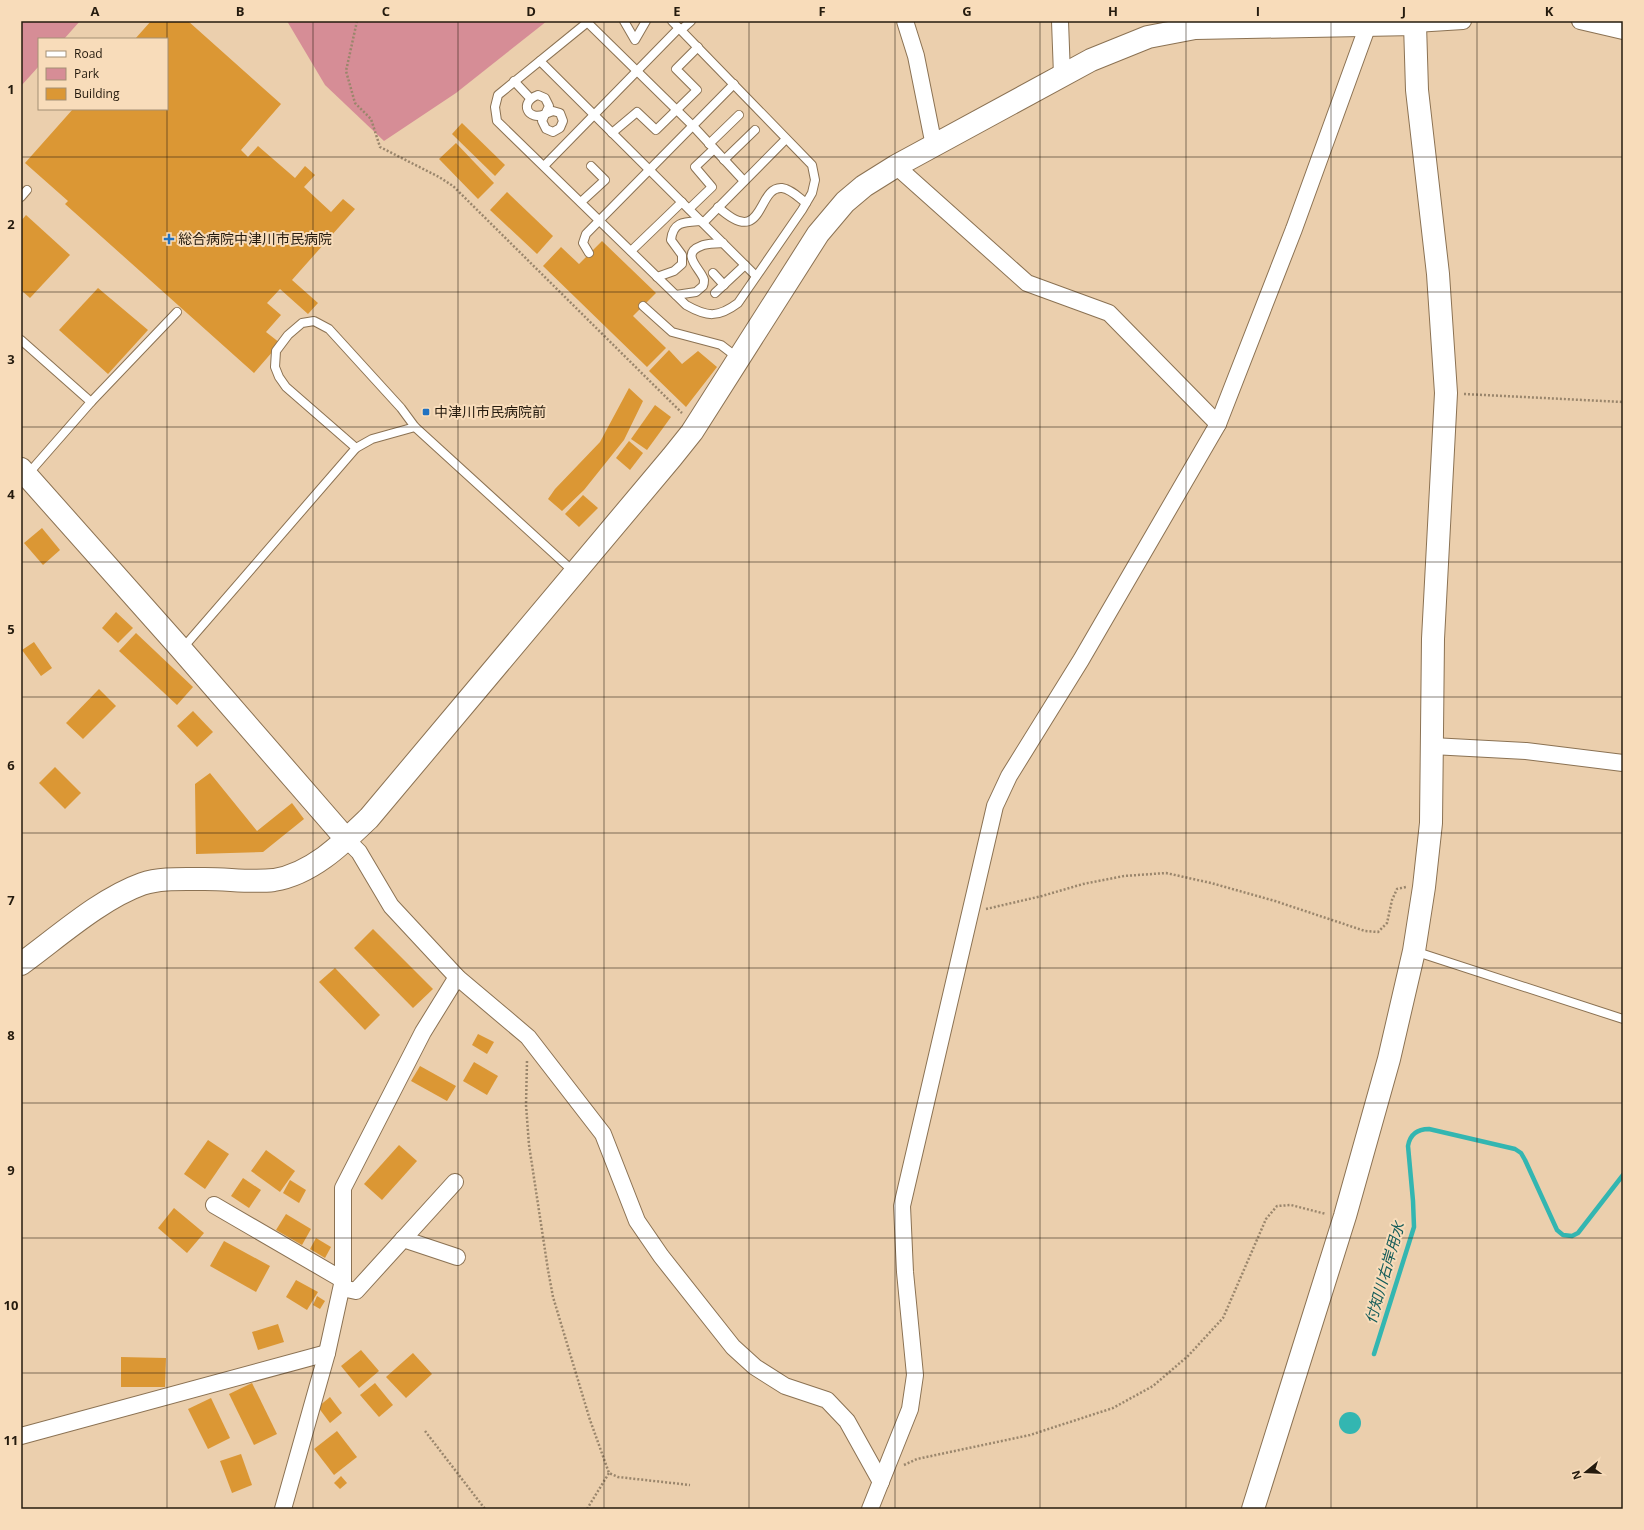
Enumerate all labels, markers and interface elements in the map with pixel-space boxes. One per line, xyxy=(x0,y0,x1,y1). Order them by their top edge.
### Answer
text: A xyxy=(91,2,100,20)
text: B xyxy=(236,2,245,20)
text: C xyxy=(382,2,390,20)
text: D xyxy=(526,2,536,20)
text: E xyxy=(673,2,681,20)
text: F xyxy=(818,2,826,20)
text: G xyxy=(962,2,972,20)
text: H xyxy=(1108,2,1118,20)
text: I xyxy=(1256,2,1260,20)
text: J xyxy=(1401,2,1406,20)
text: K xyxy=(1545,2,1554,20)
legend xyxy=(38,38,168,110)
text: Road xyxy=(74,45,103,62)
text: Park xyxy=(74,65,100,82)
text: 1 xyxy=(7,80,15,98)
text: Building xyxy=(74,85,120,102)
text: 2 xyxy=(7,215,15,233)
place label: 総合病院中津川市民病院 xyxy=(178,229,332,248)
marker: 総合病院中津川市民病院 xyxy=(163,233,175,245)
text: 3 xyxy=(7,350,15,368)
place label: 中津川市民病院前 xyxy=(434,402,546,421)
marker: 中津川市民病院前 xyxy=(421,407,431,417)
text: 4 xyxy=(7,485,15,503)
text: 5 xyxy=(7,620,15,638)
text: 6 xyxy=(7,756,15,774)
text: 7 xyxy=(7,891,15,909)
text: 8 xyxy=(7,1026,15,1044)
text: 9 xyxy=(7,1161,15,1179)
water label: 付知川右岸用水 xyxy=(1360,1218,1409,1326)
text: 10 xyxy=(4,1296,18,1314)
text: 11 xyxy=(4,1431,18,1449)
north arrow xyxy=(1566,1452,1606,1492)
text: N xyxy=(1567,1469,1585,1482)

